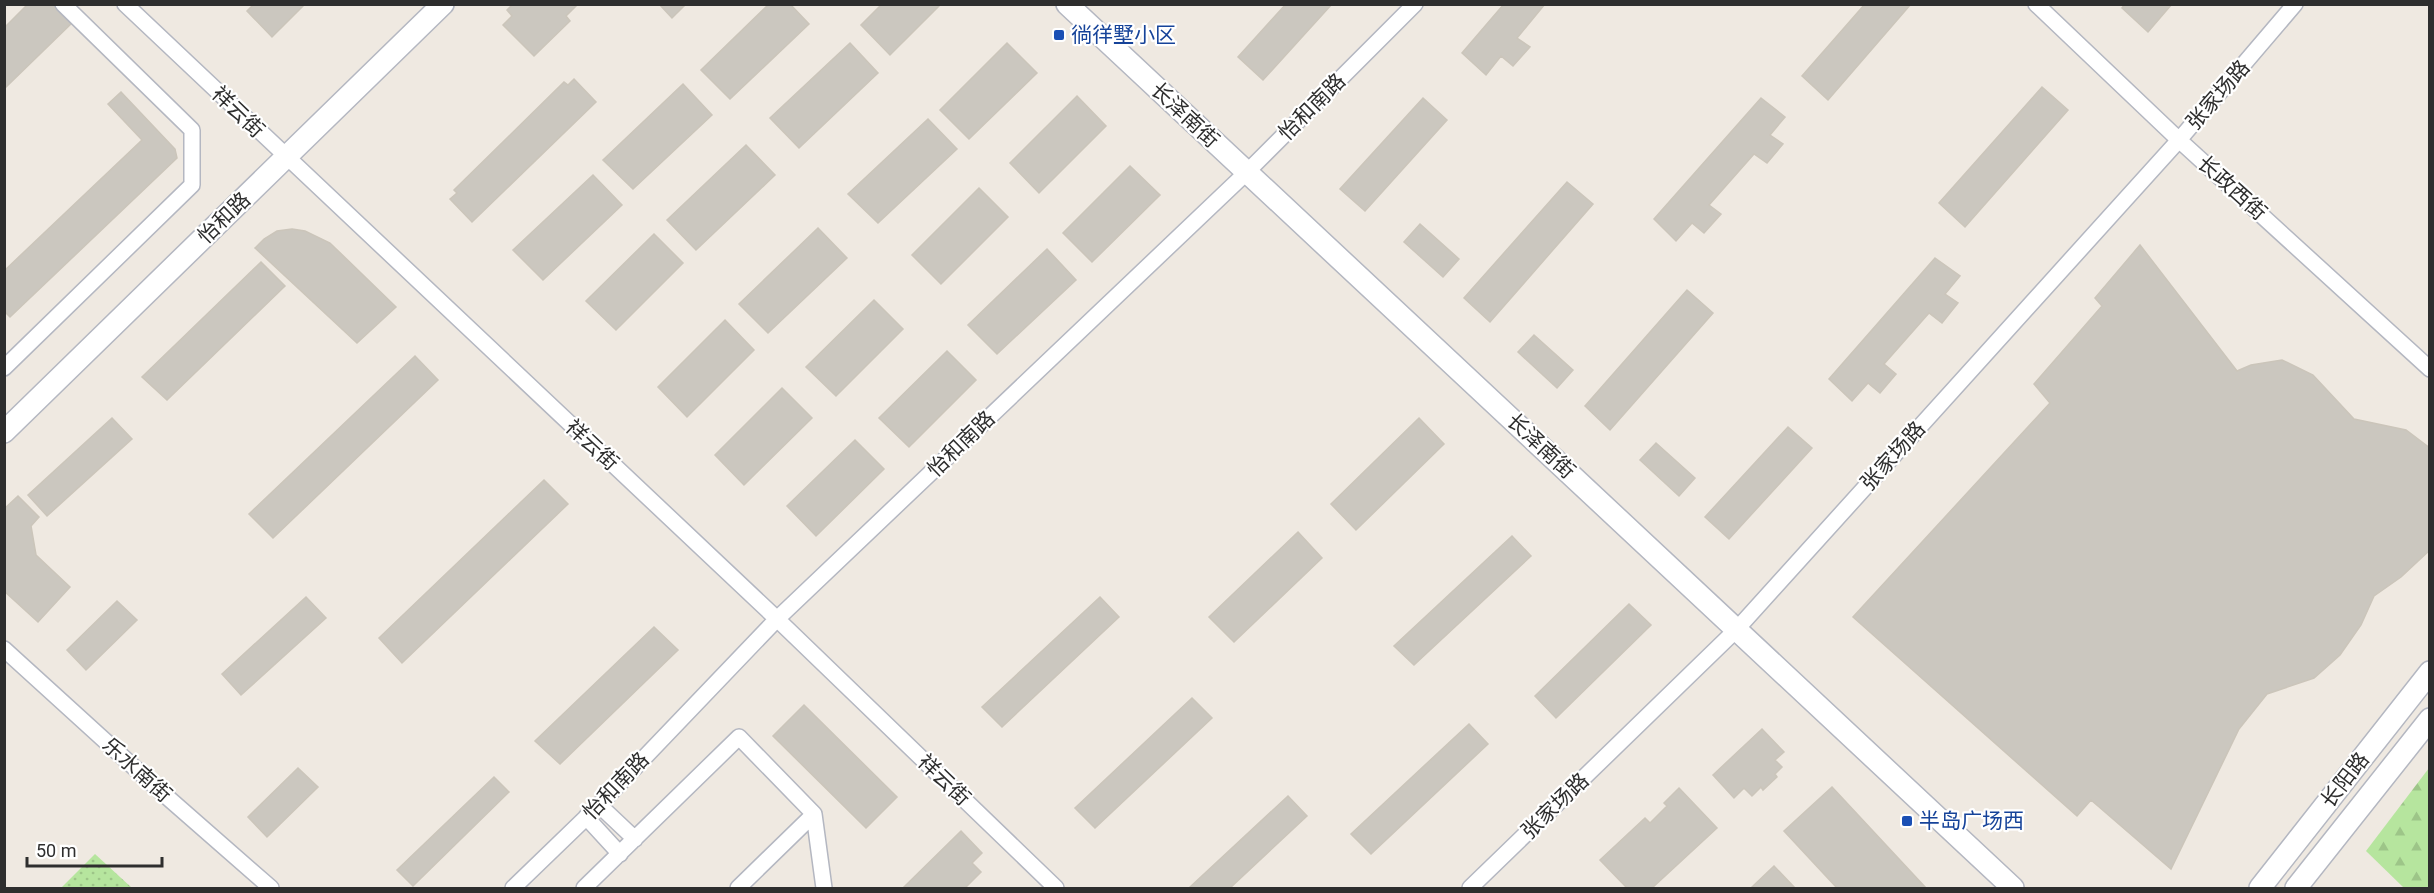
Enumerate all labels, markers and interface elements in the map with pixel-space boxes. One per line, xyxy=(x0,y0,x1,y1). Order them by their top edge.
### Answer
place label: 徜徉墅小区 xyxy=(1071,23,1176,47)
marker: 徜徉墅小区 xyxy=(1052,28,1066,42)
street label: 张家场路 xyxy=(2181,55,2255,135)
street label: 怡和南路 xyxy=(1274,69,1350,145)
street label: 长泽南街 xyxy=(1146,78,1224,152)
street label: 祥云街 xyxy=(207,81,269,143)
street label: 长政西街 xyxy=(2193,151,2271,225)
street label: 怡和路 xyxy=(193,187,255,249)
street label: 怡和南路 xyxy=(922,406,1000,482)
street label: 长泽南街 xyxy=(1502,409,1580,483)
street label: 祥云街 xyxy=(561,415,623,475)
street label: 张家场路 xyxy=(1856,417,1930,495)
street label: 乐水南街 xyxy=(98,733,176,807)
street label: 怡和南路 xyxy=(578,747,654,825)
street label: 长阳路 xyxy=(2316,748,2374,812)
street label: 祥云街 xyxy=(913,749,975,811)
street label: 张家场路 xyxy=(1516,768,1594,844)
place label: 半岛广场西 xyxy=(1919,809,2024,833)
marker: 半岛广场西 xyxy=(1900,814,1914,828)
scale bar xyxy=(27,830,162,868)
text: 50 m xyxy=(36,840,76,861)

